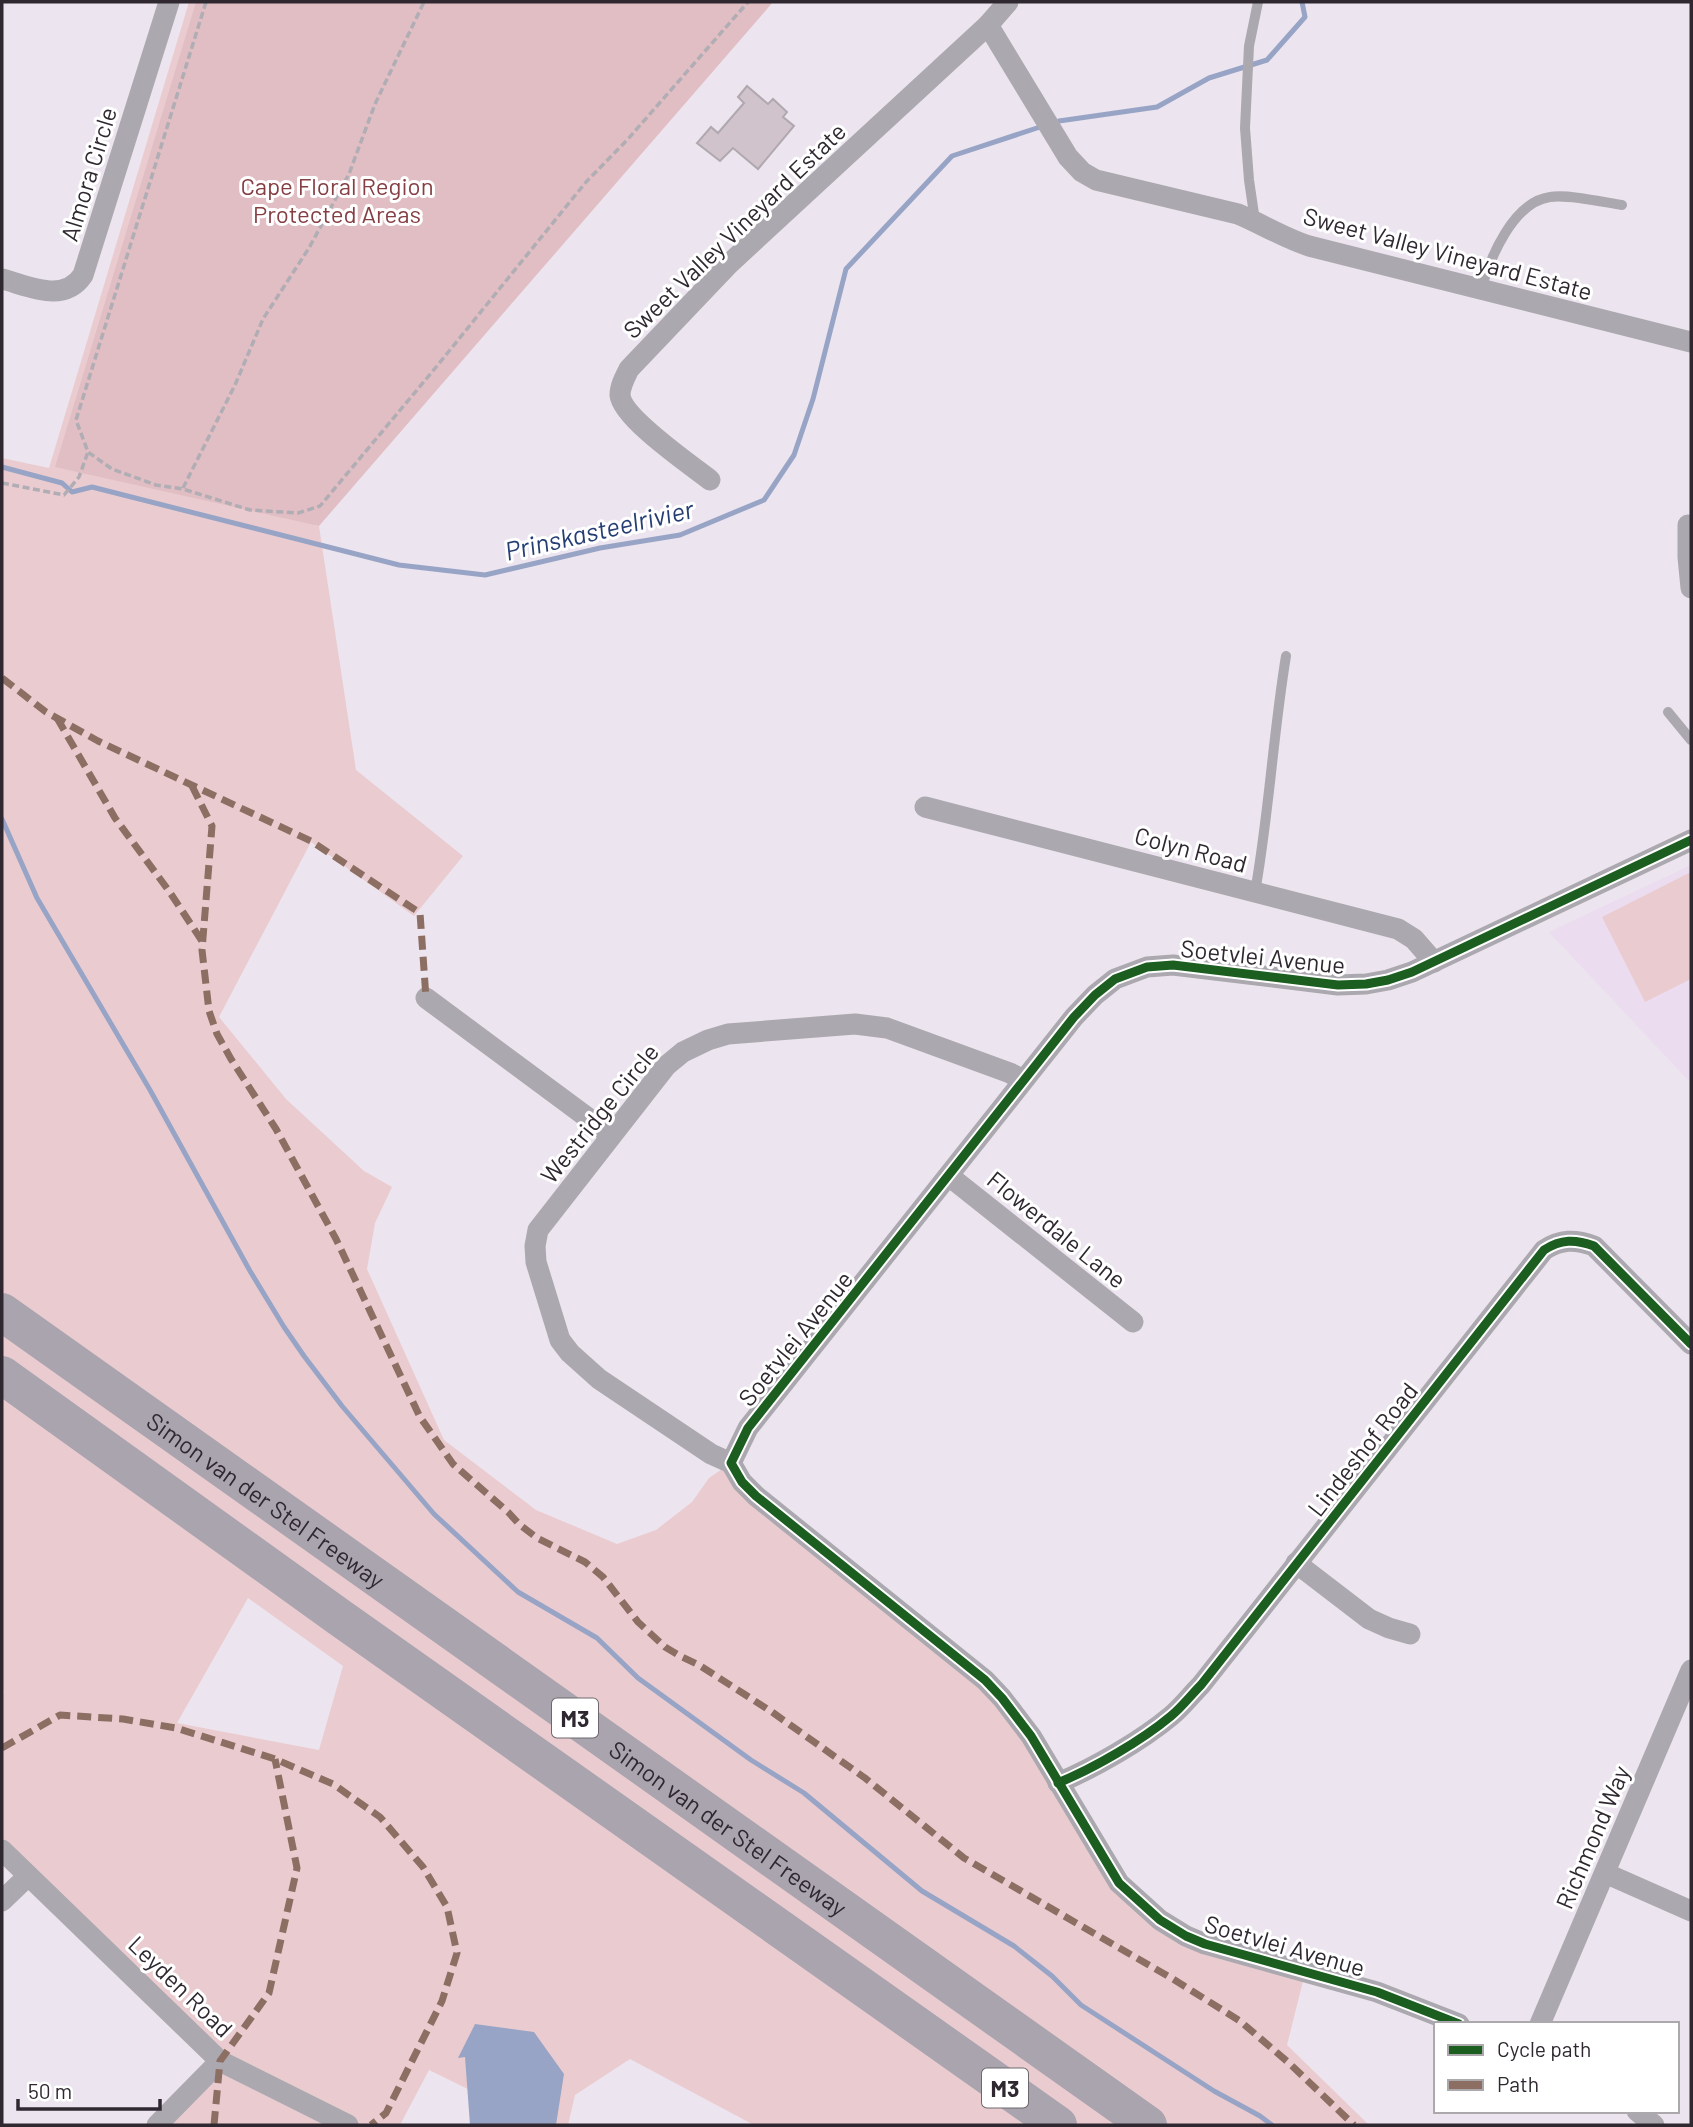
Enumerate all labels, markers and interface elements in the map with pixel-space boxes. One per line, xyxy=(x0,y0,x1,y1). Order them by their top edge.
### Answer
street label: Almora Circle xyxy=(54,103,122,245)
street label: Sweet Valley Vineyard Estate xyxy=(617,116,851,344)
park label: Cape Floral Region Protected Areas xyxy=(240,171,434,228)
street label: Sweet Valley Vineyard Estate xyxy=(1300,200,1596,306)
water label: Prinskasteelrivier xyxy=(502,492,697,566)
street label: Colyn Road xyxy=(1132,820,1250,878)
street label: Soetvlei Avenue xyxy=(1179,933,1347,979)
street label: Westridge Circle xyxy=(534,1037,664,1189)
street label: Flowerdale Lane xyxy=(982,1164,1132,1294)
street label: Soetvlei Avenue xyxy=(732,1265,858,1411)
street label: Lindeshof Road xyxy=(1301,1376,1423,1522)
street label: Simon van der Stel Freeway xyxy=(142,1405,391,1594)
road number: M3 xyxy=(552,1698,598,1737)
street label: Simon van der Stel Freeway xyxy=(604,1733,853,1922)
street label: Richmond Way xyxy=(1549,1761,1635,1913)
street label: Soetvlei Avenue xyxy=(1202,1908,1368,1982)
street label: Leyden Road xyxy=(123,1929,239,2043)
legend xyxy=(1434,2022,1679,2113)
text: Cycle path xyxy=(1497,2036,1591,2061)
scale bar xyxy=(18,2068,159,2112)
road number: M3 xyxy=(982,2068,1028,2108)
text: Path xyxy=(1497,2071,1539,2096)
text: 50 m xyxy=(28,2078,72,2103)

